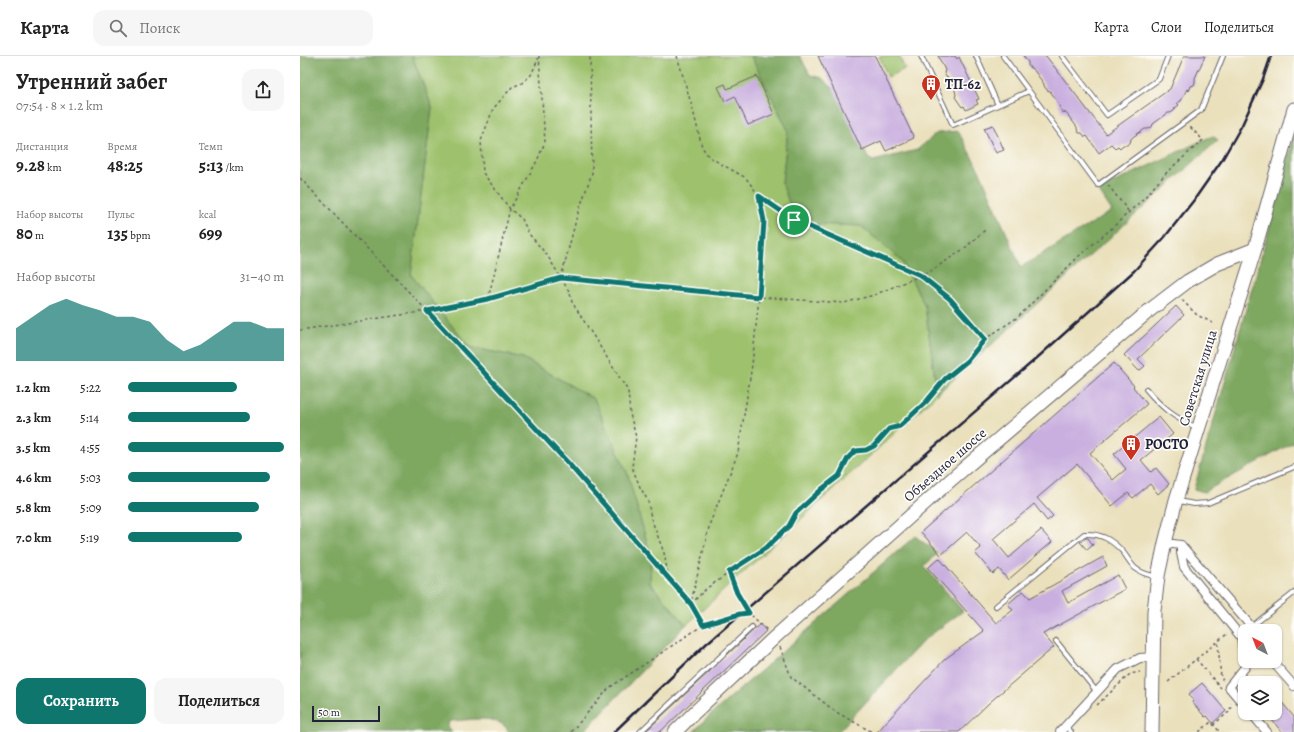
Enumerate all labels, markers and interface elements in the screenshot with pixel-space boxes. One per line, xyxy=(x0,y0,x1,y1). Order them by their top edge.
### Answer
search box xyxy=(93,10,373,46)
text: Карта xyxy=(20,15,69,41)
icon: search xyxy=(107,17,129,39)
text: Поиск xyxy=(139,18,180,38)
text: Карта xyxy=(1094,18,1129,37)
text: Слои xyxy=(1151,18,1182,37)
text: Поделиться xyxy=(1204,18,1274,37)
text: Утренний забег xyxy=(16,67,167,97)
button: share xyxy=(242,69,284,111)
building icon: ТП-62 xyxy=(920,73,942,101)
place label: ТП-62 xyxy=(945,75,981,94)
text: 07:54 · 8 × 1.2 km xyxy=(16,97,103,114)
text: Дистанция xyxy=(16,139,68,154)
text: Время xyxy=(107,139,137,154)
text: Темп xyxy=(199,139,223,154)
text: 9.28 xyxy=(16,154,45,177)
text: 48:25 xyxy=(107,154,143,177)
text: 5:13 xyxy=(199,154,223,177)
text: km xyxy=(45,160,62,175)
text: /km xyxy=(223,160,244,175)
pin xyxy=(777,203,811,237)
text: Набор высоты xyxy=(16,207,83,222)
text: Пульс xyxy=(107,207,135,222)
text: kcal xyxy=(199,207,216,222)
icon: arrive xyxy=(783,209,805,231)
text: 80 xyxy=(16,222,33,245)
text: 135 xyxy=(107,222,128,245)
text: 699 xyxy=(199,222,222,245)
text: m xyxy=(33,228,44,243)
text: bpm xyxy=(128,228,151,243)
text: Набор высоты xyxy=(16,268,96,285)
text: 31–40 m xyxy=(240,268,284,285)
street label: Советская улица xyxy=(1174,327,1222,428)
text: 1.2 km xyxy=(16,379,50,396)
text: 5:22 xyxy=(80,379,101,396)
text: 2.3 km xyxy=(16,409,51,426)
text: 5:14 xyxy=(80,409,99,426)
street label: Объездное шоссе xyxy=(899,424,991,506)
building icon: РОСТО xyxy=(1120,433,1142,461)
place label: РОСТО xyxy=(1145,435,1189,454)
text: 3.5 km xyxy=(16,439,51,456)
text: 4:55 xyxy=(80,439,100,456)
text: 4.6 km xyxy=(16,469,52,486)
text: 5:03 xyxy=(80,469,101,486)
text: 5.8 km xyxy=(16,499,51,516)
text: 5:09 xyxy=(80,499,102,516)
text: 7.0 km xyxy=(16,529,52,546)
text: 5:19 xyxy=(80,529,99,546)
north arrow xyxy=(1238,624,1282,668)
map controls xyxy=(1238,624,1282,720)
button: layers xyxy=(1238,676,1282,720)
button: Сохранить xyxy=(16,678,146,724)
button: Поделиться xyxy=(154,678,284,724)
scale bar xyxy=(312,704,380,723)
text: 50 m xyxy=(318,705,340,720)

